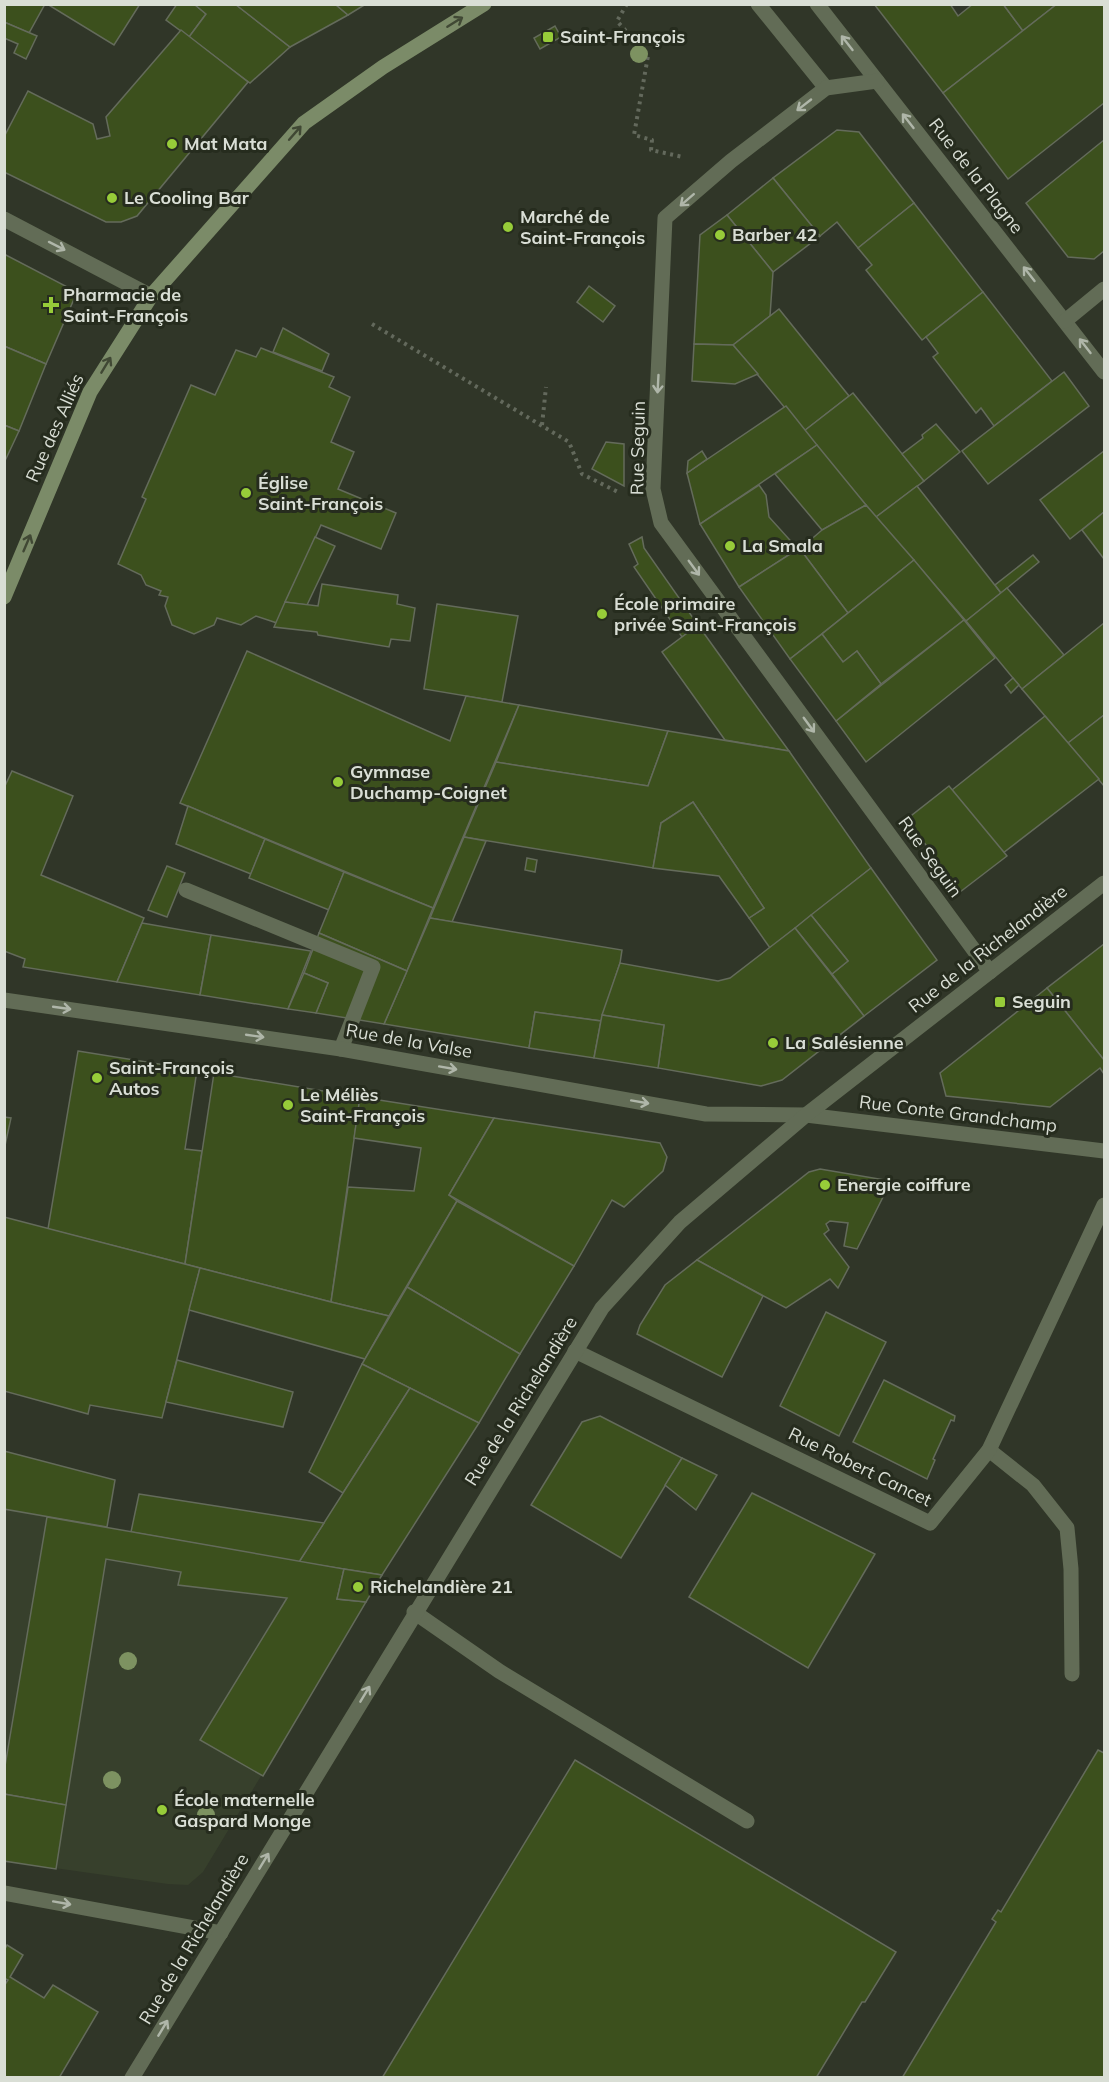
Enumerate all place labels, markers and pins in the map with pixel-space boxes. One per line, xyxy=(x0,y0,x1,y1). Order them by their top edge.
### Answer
place label: Saint-François xyxy=(560,25,685,48)
marker: Saint-François xyxy=(541,30,555,44)
place label: Mat Mata xyxy=(184,132,267,155)
marker: Mat Mata xyxy=(165,137,179,151)
place label: Le Cooling Bar xyxy=(124,186,250,209)
marker: Le Cooling Bar xyxy=(105,191,119,205)
place label: Marché de Saint-François xyxy=(520,205,645,249)
marker: Marché de Saint-François xyxy=(501,220,515,234)
place label: Barber 42 xyxy=(732,223,817,246)
marker: Barber 42 xyxy=(713,228,727,242)
place label: Pharmacie de Saint-François xyxy=(63,283,188,327)
marker: Pharmacie de Saint-François xyxy=(44,298,58,312)
place label: Église Saint-François xyxy=(258,471,383,515)
marker: Église Saint-François xyxy=(239,486,253,500)
place label: La Smala xyxy=(742,534,823,557)
marker: La Smala xyxy=(723,539,737,553)
place label: École primaire privée Saint-François xyxy=(614,592,797,636)
marker: École primaire privée Saint-François xyxy=(595,607,609,621)
place label: Gymnase Duchamp-Coignet xyxy=(350,760,507,804)
marker: Gymnase Duchamp-Coignet xyxy=(331,775,345,789)
place label: Seguin xyxy=(1012,990,1071,1013)
marker: Seguin xyxy=(993,995,1007,1009)
place label: La Salésienne xyxy=(785,1031,904,1054)
marker: La Salésienne xyxy=(766,1036,780,1050)
place label: Saint-François Autos xyxy=(109,1056,234,1100)
marker: Saint-François Autos xyxy=(90,1071,104,1085)
place label: Le Méliès Saint-François xyxy=(300,1083,425,1127)
marker: Le Méliès Saint-François xyxy=(281,1098,295,1112)
place label: Energie coiffure xyxy=(837,1173,971,1196)
marker: Energie coiffure xyxy=(818,1178,832,1192)
place label: Richelandière 21 xyxy=(370,1575,513,1598)
marker: Richelandière 21 xyxy=(351,1580,365,1594)
place label: École maternelle Gaspard Monge xyxy=(174,1788,315,1832)
marker: École maternelle Gaspard Monge xyxy=(155,1803,169,1817)

